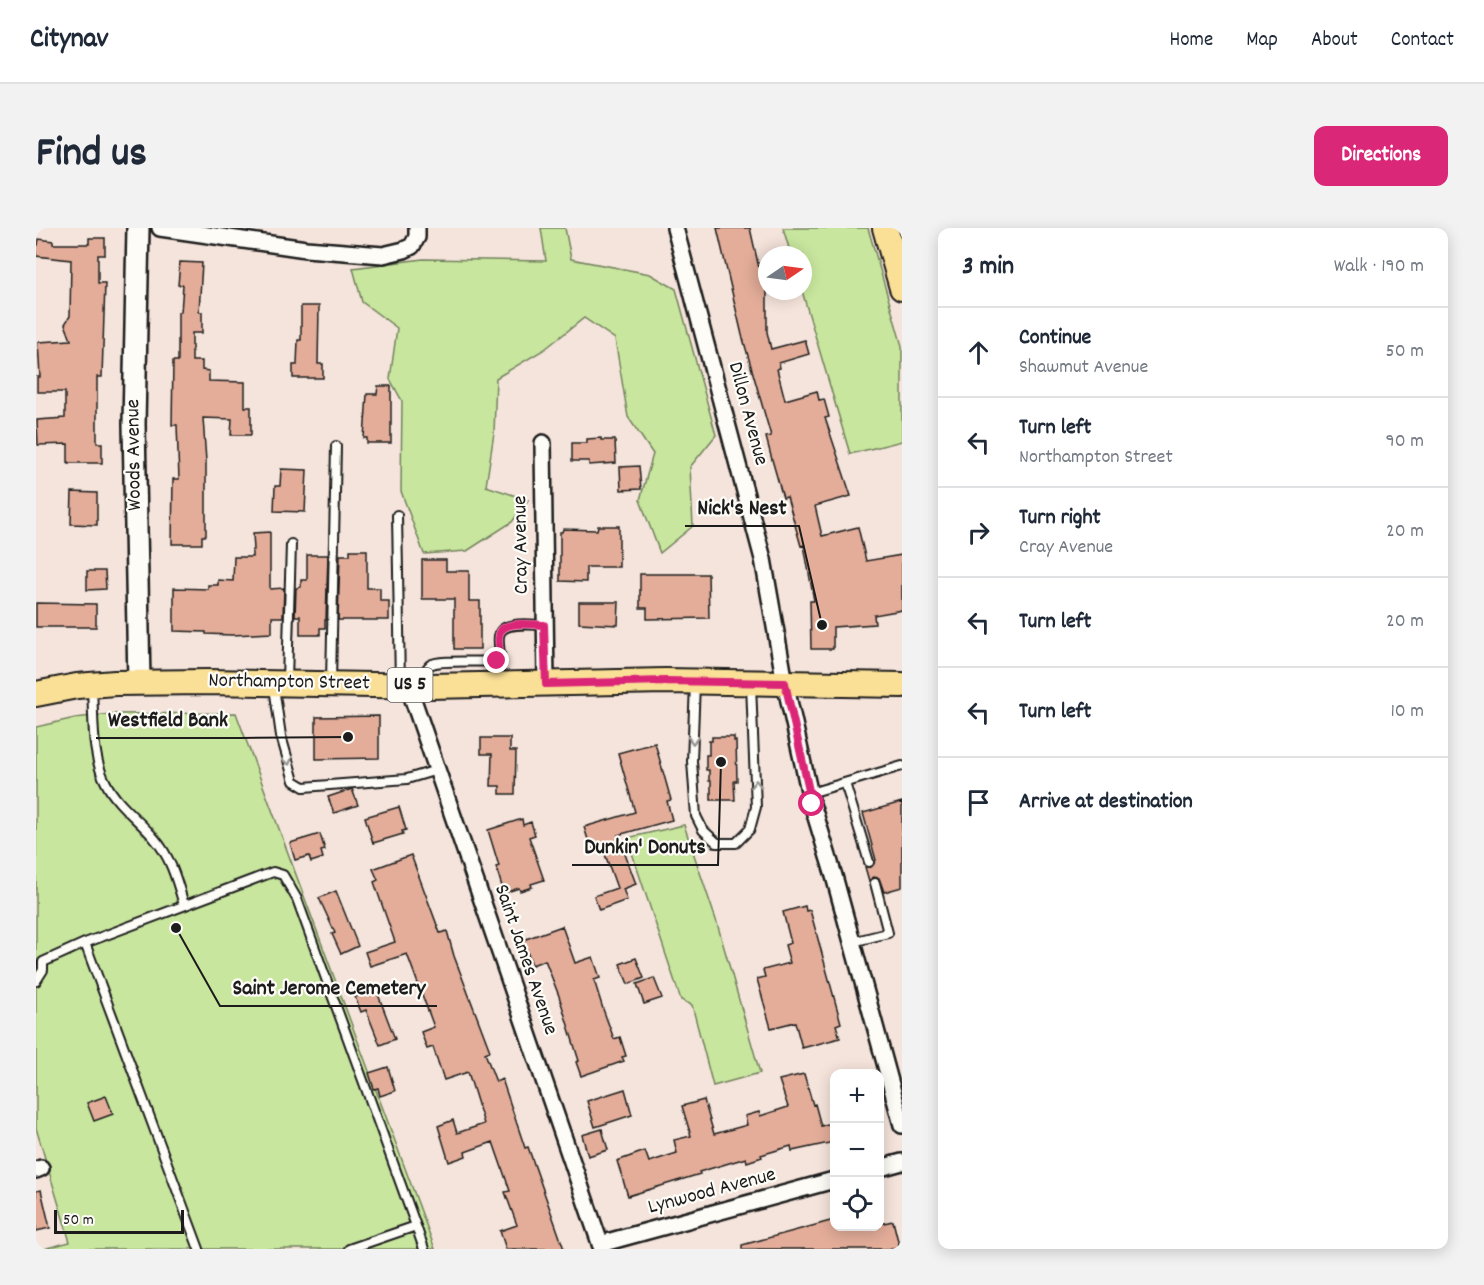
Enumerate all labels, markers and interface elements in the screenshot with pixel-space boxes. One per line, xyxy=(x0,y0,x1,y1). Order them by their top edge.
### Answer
text: Citynav xyxy=(30,21,108,61)
text: Home xyxy=(1169,26,1213,56)
text: Map xyxy=(1246,26,1278,56)
text: About xyxy=(1311,26,1358,56)
text: Contact xyxy=(1391,26,1454,56)
text: Find us xyxy=(36,126,147,186)
button: Directions xyxy=(1314,126,1448,186)
north arrow xyxy=(758,246,812,300)
text: 3 min xyxy=(962,249,1014,286)
text: Walk · 190 m xyxy=(1334,253,1424,281)
text: Continue xyxy=(1019,323,1091,354)
icon: ahead xyxy=(962,336,995,369)
text: 50 m xyxy=(1386,338,1424,366)
text: Shawmut Avenue xyxy=(1019,354,1148,382)
street label: Dillon Avenue xyxy=(719,359,775,469)
street label: Woods Avenue xyxy=(119,399,151,511)
text: Turn left xyxy=(1019,413,1091,444)
icon: left xyxy=(962,426,995,459)
text: 90 m xyxy=(1386,428,1424,456)
text: Northampton Street xyxy=(1019,444,1173,472)
callout: Nick's Nest xyxy=(685,486,799,526)
text: Nick's Nest xyxy=(697,494,788,525)
street label: Cray Avenue xyxy=(506,495,538,595)
text: Turn right xyxy=(1019,503,1101,534)
icon: right xyxy=(962,516,995,549)
text: 20 m xyxy=(1386,518,1424,546)
text: Cray Avenue xyxy=(1019,534,1113,562)
icon: left xyxy=(962,606,995,639)
text: Turn left xyxy=(1019,607,1091,638)
text: 20 m xyxy=(1386,608,1424,636)
route end xyxy=(483,647,509,673)
street label: Northampton Street xyxy=(208,667,370,699)
road number: US 5 xyxy=(388,668,433,702)
icon: left xyxy=(962,696,995,729)
text: Turn left xyxy=(1019,697,1091,728)
callout: Westfield Bank xyxy=(96,698,240,738)
text: 10 m xyxy=(1390,698,1424,726)
text: Westfield Bank xyxy=(108,706,228,737)
one-way arrow xyxy=(687,736,699,745)
one-way arrow xyxy=(281,755,293,766)
one-way arrow xyxy=(750,780,762,789)
icon: arrive xyxy=(962,786,995,819)
text: Arrive at destination xyxy=(1019,787,1193,818)
route start xyxy=(798,790,824,816)
callout: Dunkin' Donuts xyxy=(572,825,718,865)
text: Dunkin' Donuts xyxy=(584,833,706,864)
street label: Saint James Avenue xyxy=(485,881,565,1039)
callout: Saint Jerome Cemetery xyxy=(220,966,437,1006)
text: Saint Jerome Cemetery xyxy=(232,974,427,1005)
map controls xyxy=(830,1069,884,1231)
button: + xyxy=(830,1069,884,1123)
button: − xyxy=(830,1123,884,1177)
street label: Lynwood Avenue xyxy=(645,1161,779,1223)
button: locate xyxy=(830,1177,884,1231)
scale bar xyxy=(54,1207,184,1234)
text: 50 m xyxy=(63,1209,94,1232)

